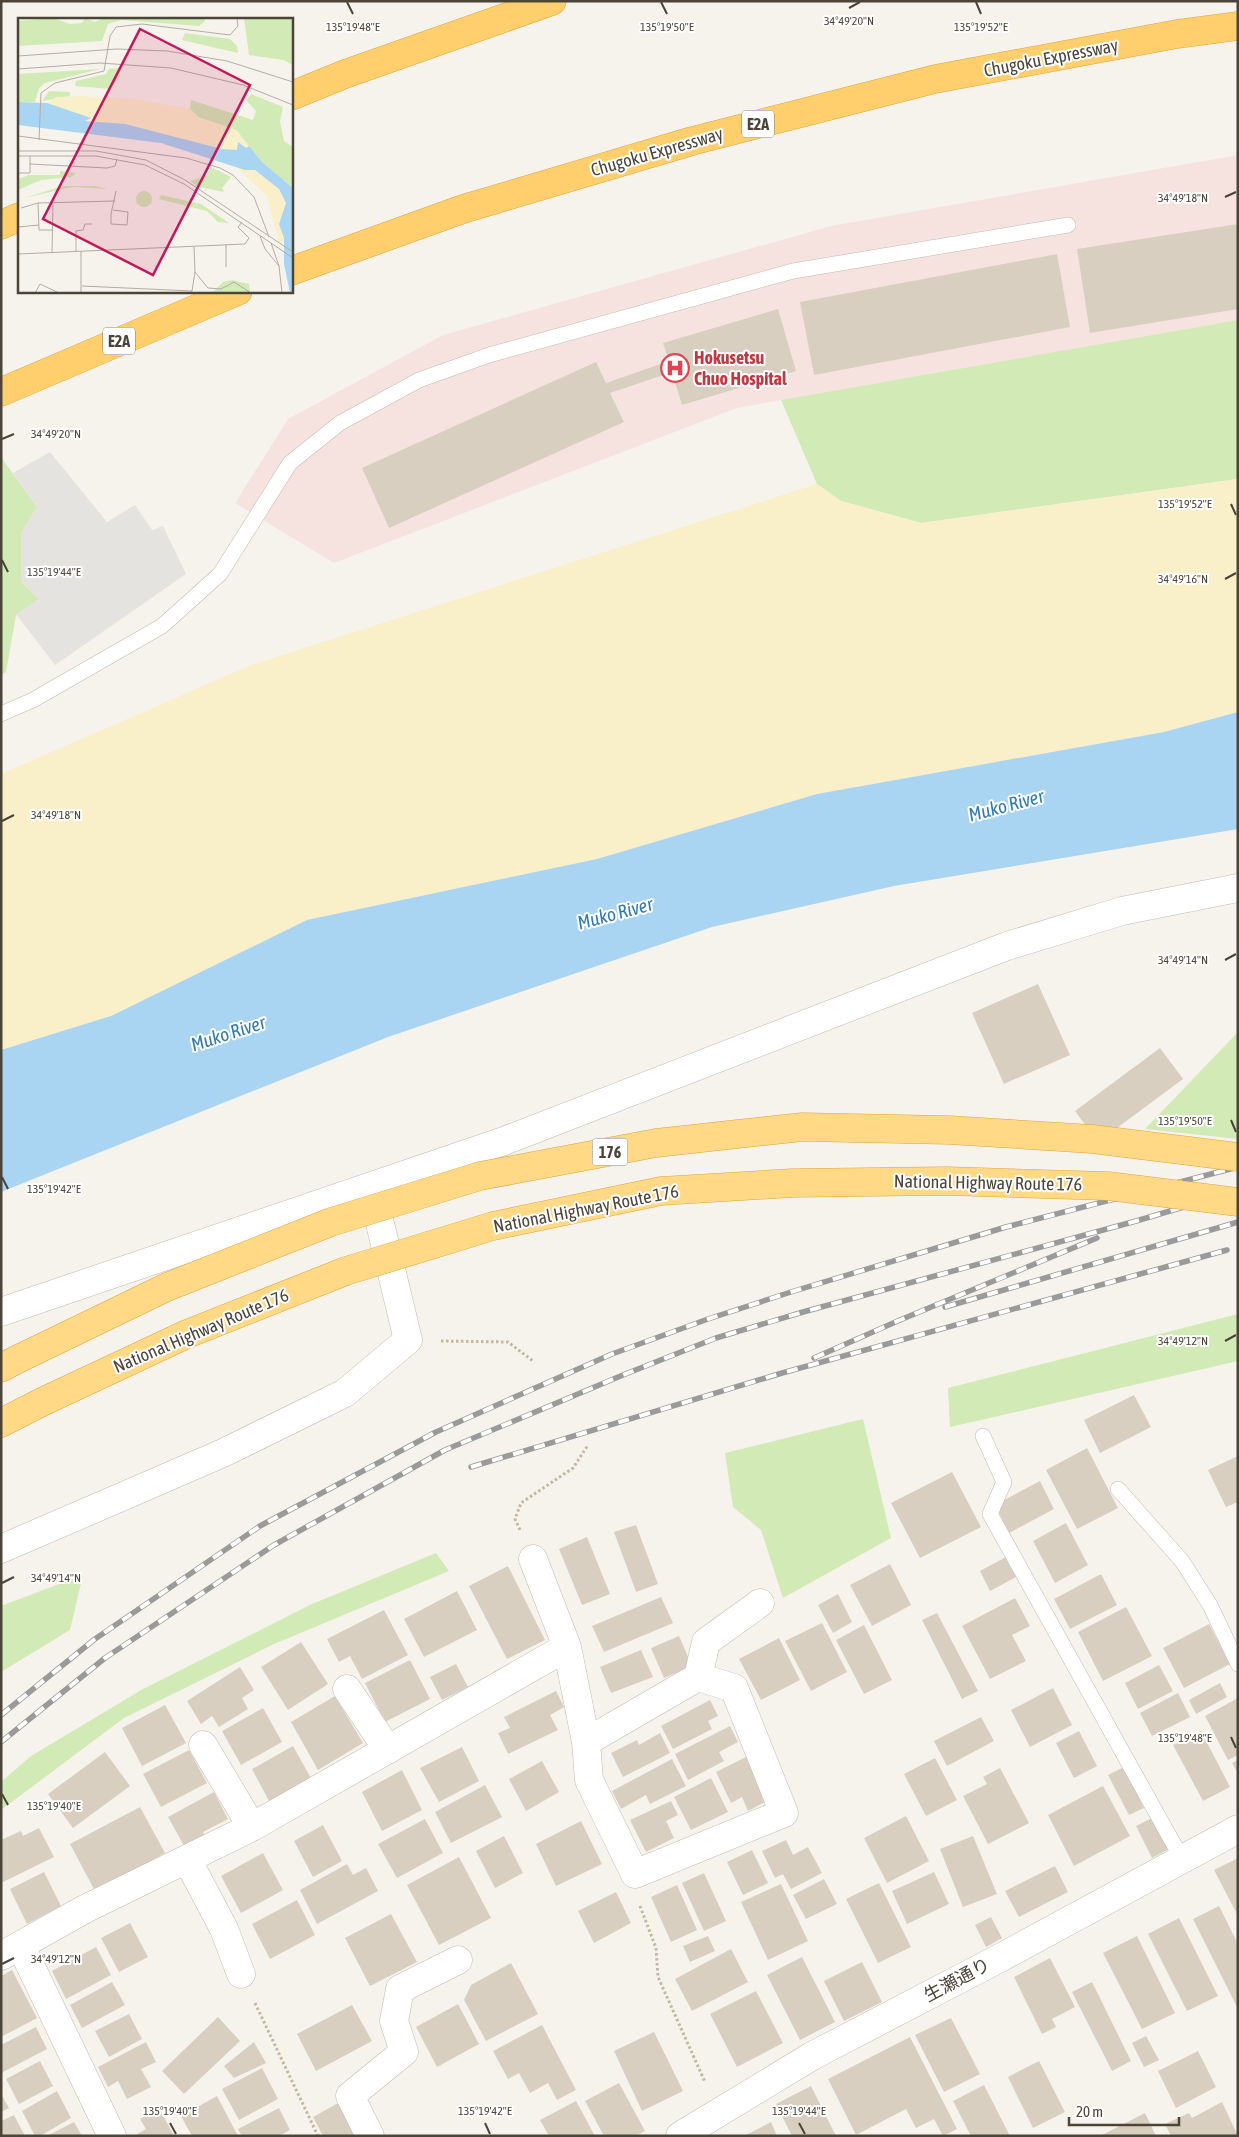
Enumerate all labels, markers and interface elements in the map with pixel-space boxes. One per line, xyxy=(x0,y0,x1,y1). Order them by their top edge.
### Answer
text: 34°49'20"N xyxy=(824,14,874,28)
inset map xyxy=(18,18,292,292)
text: 135°19'48"E xyxy=(326,20,380,34)
text: 135°19'50"E xyxy=(640,20,694,34)
text: 135°19'52"E xyxy=(954,20,1008,34)
street label: Chugoku Expressway xyxy=(982,34,1120,81)
road number: E2A xyxy=(742,110,774,138)
street label: Chugoku Expressway xyxy=(588,123,725,180)
text: 34°49'18"N xyxy=(1158,191,1208,205)
road number: E2A xyxy=(103,328,135,354)
place label: Hokusetsu Chuo Hospital xyxy=(694,347,787,389)
hospital icon: Hokusetsu Chuo Hospital xyxy=(660,353,690,383)
text: 34°49'20"N xyxy=(31,427,81,441)
text: 135°19'52"E xyxy=(1158,497,1212,511)
text: 135°19'44"E xyxy=(27,565,81,579)
text: 34°49'16"N xyxy=(1158,572,1208,586)
water label: Muko River xyxy=(966,784,1047,826)
text: 34°49'18"N xyxy=(31,808,81,822)
water label: Muko River xyxy=(575,892,656,934)
text: 34°49'14"N xyxy=(1158,953,1208,967)
water label: Muko River xyxy=(188,1010,269,1055)
text: 135°19'50"E xyxy=(1158,1114,1212,1128)
road number: 176 xyxy=(592,1138,628,1166)
street label: National Highway Route 176 xyxy=(894,1170,1082,1195)
street label: National Highway Route 176 xyxy=(492,1180,680,1237)
text: 135°19'42"E xyxy=(27,1182,81,1196)
street label: National Highway Route 176 xyxy=(110,1284,292,1377)
text: 34°49'12"N xyxy=(1158,1334,1208,1348)
text: 34°49'14"N xyxy=(31,1571,81,1585)
text: 135°19'48"E xyxy=(1158,1731,1212,1745)
text: 135°19'40"E xyxy=(27,1799,81,1813)
text: 34°49'12"N xyxy=(31,1952,81,1966)
street label: 生瀬通り xyxy=(920,1953,993,2006)
scale bar xyxy=(1069,2094,1179,2126)
text: 20 m xyxy=(1076,2103,1103,2120)
text: 135°19'40"E xyxy=(143,2104,197,2118)
text: 135°19'42"E xyxy=(458,2104,512,2118)
text: 135°19'44"E xyxy=(772,2104,826,2118)

